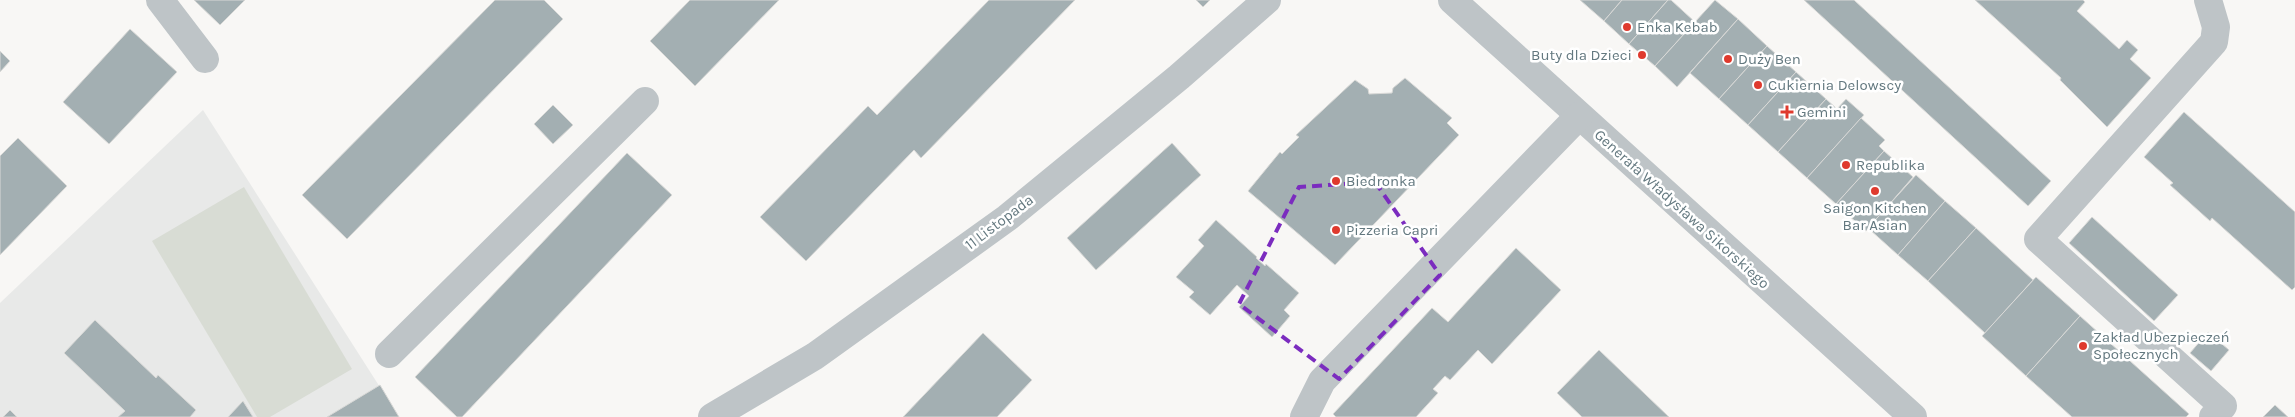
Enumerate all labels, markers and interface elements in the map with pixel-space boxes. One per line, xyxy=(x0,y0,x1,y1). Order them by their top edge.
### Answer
place label: Enka Kebab xyxy=(1637,18,1718,36)
marker: Enka Kebab xyxy=(1621,21,1633,33)
place label: Buty dla Dzieci xyxy=(1531,46,1632,64)
marker: Buty dla Dzieci xyxy=(1636,49,1648,61)
place label: Duży Ben xyxy=(1738,50,1801,68)
marker: Duży Ben xyxy=(1722,53,1734,65)
place label: Cukiernia Delowscy xyxy=(1768,76,1901,94)
marker: Cukiernia Delowscy xyxy=(1752,79,1764,91)
place label: Gemini xyxy=(1797,103,1846,121)
marker: Gemini xyxy=(1781,106,1793,118)
street label: Generała Władysława Sikorskiego xyxy=(1591,126,1773,292)
place label: Republika xyxy=(1856,156,1925,174)
marker: Republika xyxy=(1840,159,1852,171)
place label: Biedronka xyxy=(1346,172,1416,190)
marker: Biedronka xyxy=(1330,175,1342,187)
marker: Saigon Kitchen Bar Asian xyxy=(1869,185,1881,197)
street label: 11 Listopada xyxy=(961,190,1037,254)
place label: Saigon Kitchen Bar Asian xyxy=(1823,199,1927,234)
place label: Pizzeria Capri xyxy=(1346,221,1439,239)
marker: Pizzeria Capri xyxy=(1330,224,1342,236)
place label: Zakład Ubezpieczeń Społecznych xyxy=(2093,328,2230,363)
marker: Zakład Ubezpieczeń Społecznych xyxy=(2077,340,2089,352)

